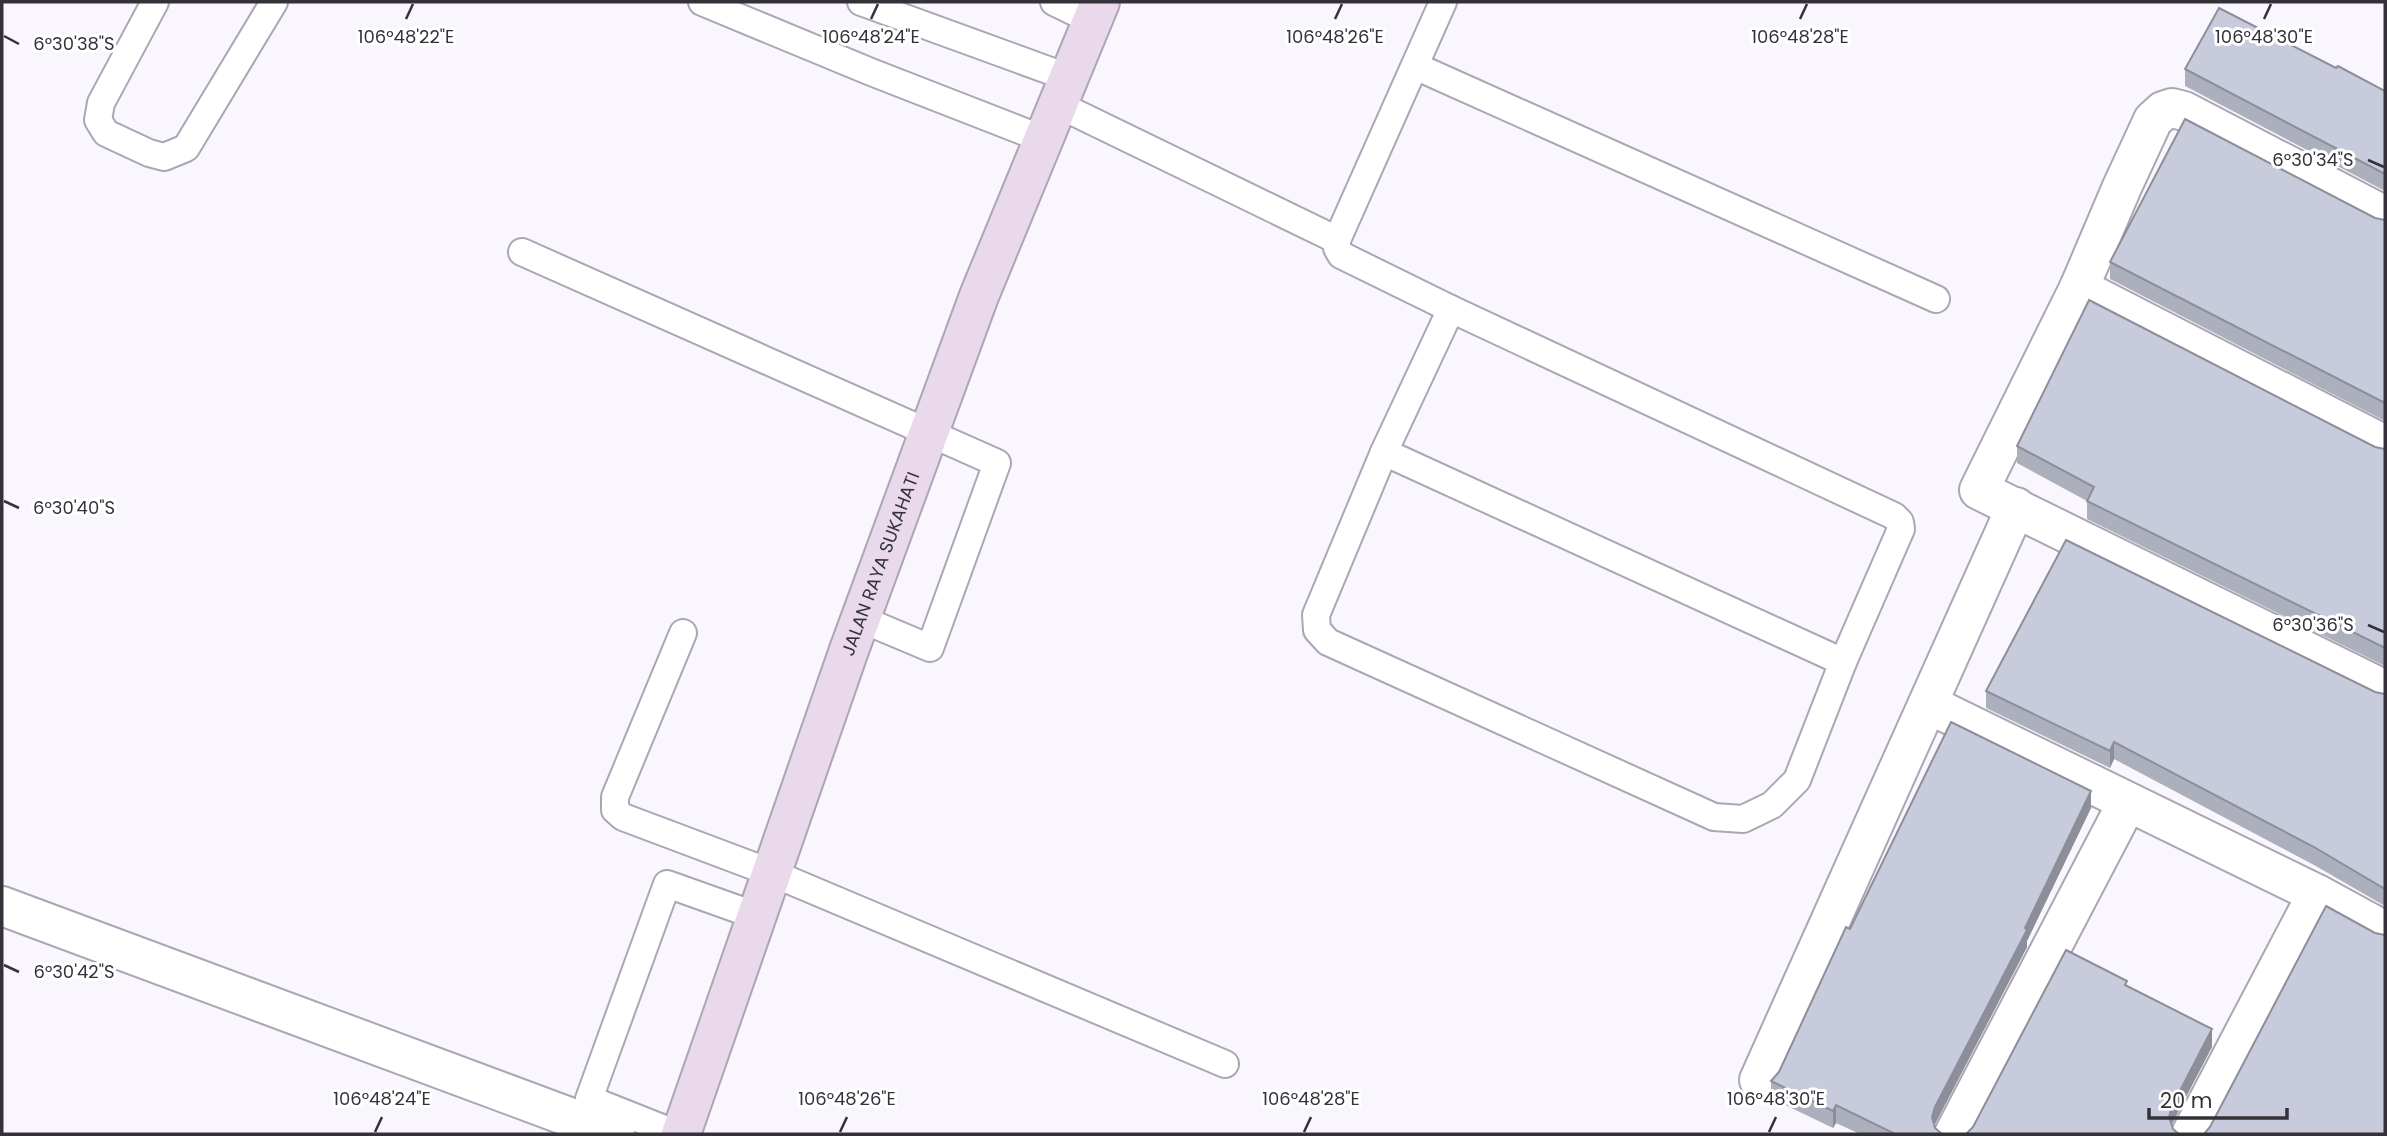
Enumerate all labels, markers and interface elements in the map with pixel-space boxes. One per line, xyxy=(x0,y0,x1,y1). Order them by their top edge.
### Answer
text: 106°48'22"E xyxy=(358,24,454,49)
text: 106°48'24"E xyxy=(822,24,920,49)
text: 106°48'26"E xyxy=(1286,24,1384,49)
text: 106°48'28"E xyxy=(1751,24,1849,49)
text: 106°48'30"E xyxy=(2215,24,2313,49)
text: 6°30'38"S xyxy=(33,31,115,56)
text: 6°30'34"S xyxy=(2272,147,2354,172)
street label: JALAN RAYA SUKAHATI xyxy=(835,468,925,659)
text: 6°30'40"S xyxy=(33,495,115,520)
text: 6°30'36"S xyxy=(2272,612,2354,637)
text: 6°30'42"S xyxy=(33,959,115,984)
scale bar xyxy=(2149,1076,2287,1120)
text: 106°48'24"E xyxy=(333,1086,431,1111)
text: 106°48'26"E xyxy=(798,1086,896,1111)
text: 106°48'28"E xyxy=(1262,1086,1360,1111)
text: 106°48'30"E xyxy=(1727,1086,1825,1111)
text: 20 m xyxy=(2160,1086,2213,1115)

